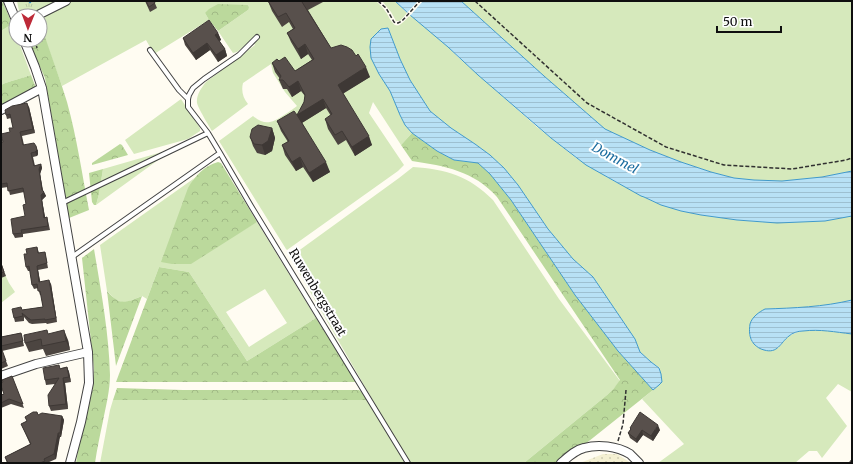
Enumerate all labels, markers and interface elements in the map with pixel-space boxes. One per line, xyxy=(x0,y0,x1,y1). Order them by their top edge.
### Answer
north arrow xyxy=(8,8,48,48)
scale bar xyxy=(717,8,781,34)
text: 50 m xyxy=(723,14,752,29)
text: N xyxy=(23,31,32,45)
water label: Dommel xyxy=(588,138,641,178)
street label: Ruwenbergstraat xyxy=(286,246,350,339)

